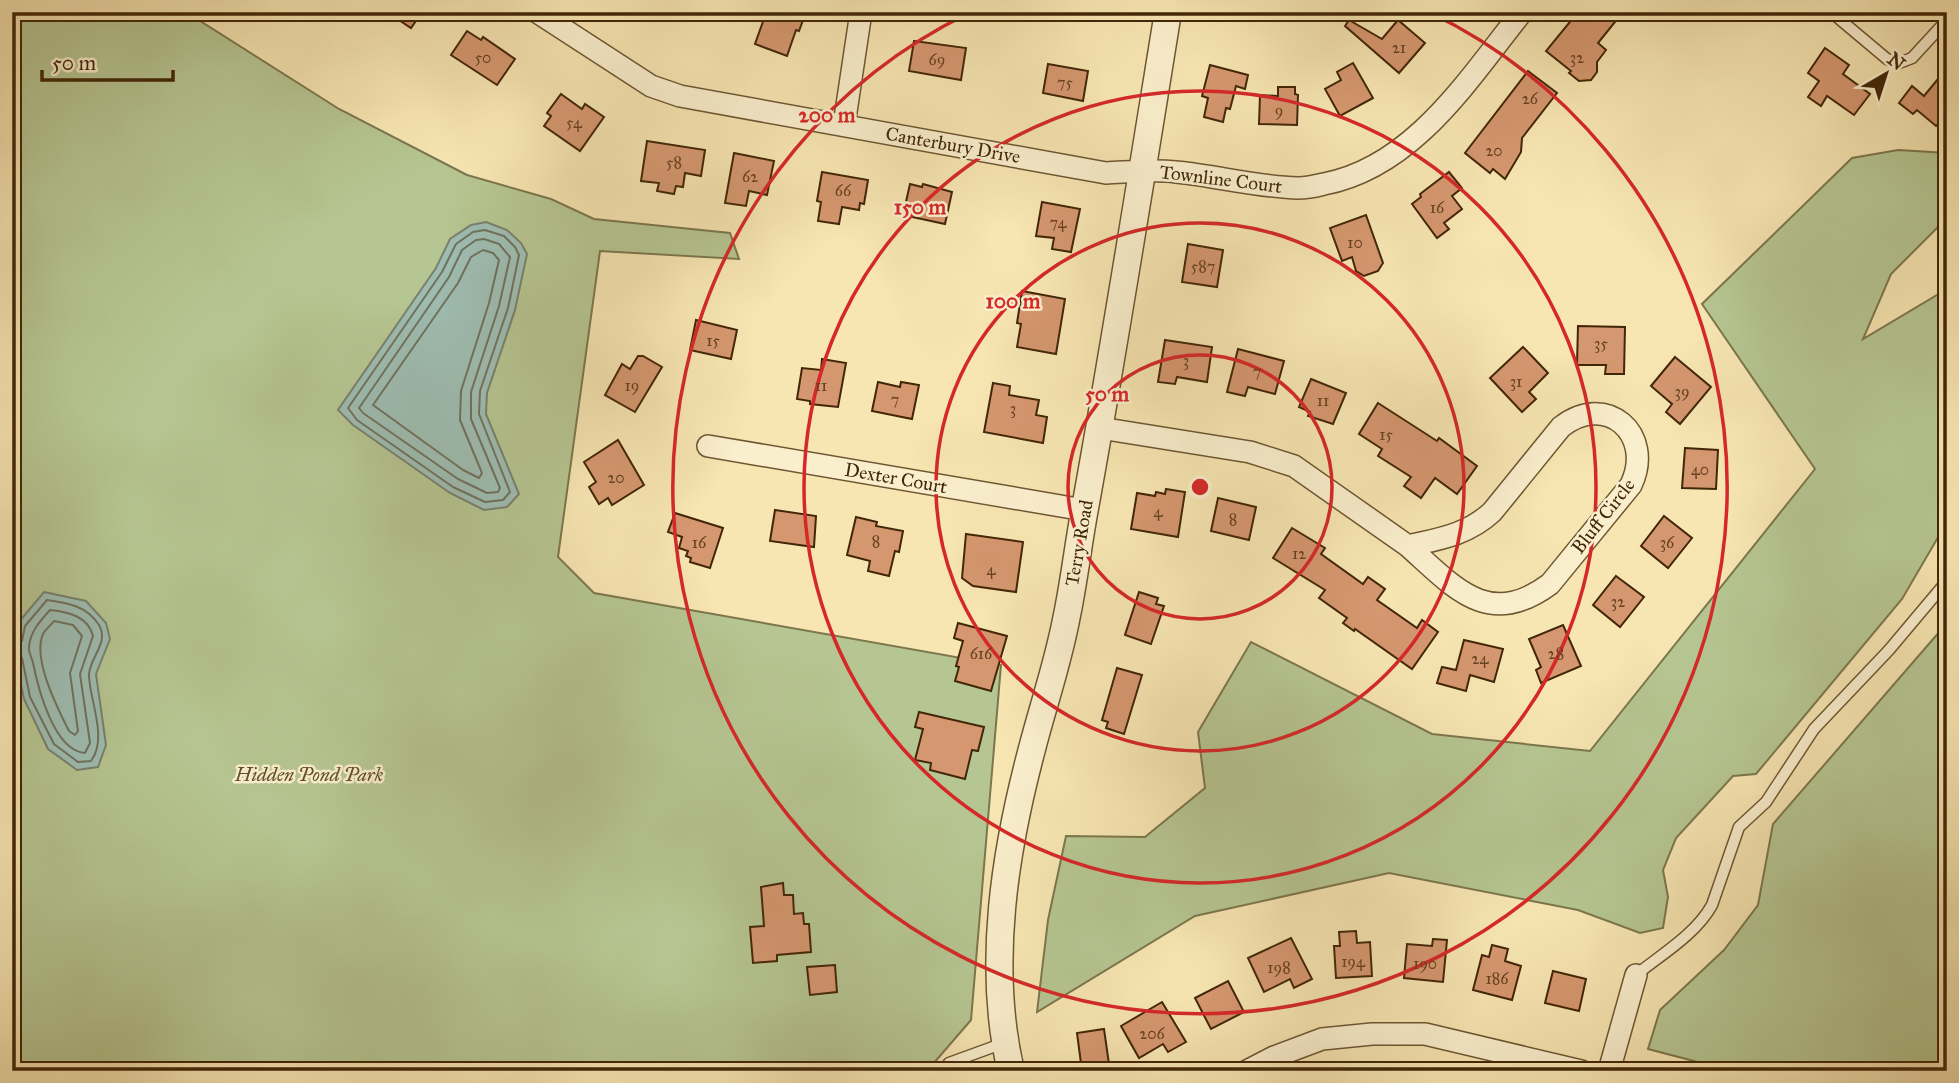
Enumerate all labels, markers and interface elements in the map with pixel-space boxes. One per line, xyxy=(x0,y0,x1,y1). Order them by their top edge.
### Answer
scale bar xyxy=(42,38,173,82)
house number: 21 xyxy=(1392,38,1406,57)
north arrow xyxy=(1850,38,1920,108)
text: N xyxy=(1883,47,1910,75)
house number: 50 xyxy=(475,48,491,67)
house number: 32 xyxy=(1570,48,1584,67)
text: 50 m xyxy=(52,50,97,76)
house number: 69 xyxy=(929,50,945,69)
house number: 75 xyxy=(1057,73,1074,92)
house number: 26 xyxy=(1522,89,1539,108)
house number: 9 xyxy=(1275,101,1283,120)
text: 200 m xyxy=(799,102,856,128)
house number: 54 xyxy=(566,113,583,132)
street label: Canterbury Drive xyxy=(884,122,1022,168)
house number: 20 xyxy=(1485,141,1503,160)
house number: 58 xyxy=(666,153,682,172)
street label: Townline Court xyxy=(1159,160,1284,198)
house number: 62 xyxy=(742,167,758,186)
house number: 66 xyxy=(835,181,852,200)
text: 150 m xyxy=(894,194,946,220)
house number: 16 xyxy=(1430,198,1445,217)
house number: 74 xyxy=(1049,213,1068,232)
house number: 10 xyxy=(1347,233,1363,252)
house number: 587 xyxy=(1191,257,1215,276)
text: 100 m xyxy=(986,288,1041,314)
house number: 15 xyxy=(706,331,720,350)
house number: 35 xyxy=(1594,334,1608,353)
house number: 3 xyxy=(1183,351,1189,370)
house number: 7 xyxy=(1253,362,1261,381)
house number: 31 xyxy=(1510,372,1522,391)
house number: 19 xyxy=(625,376,639,395)
house number: 11 xyxy=(815,376,827,395)
text: 50 m xyxy=(1085,381,1129,407)
house number: 39 xyxy=(1675,382,1690,401)
house number: 7 xyxy=(891,390,899,409)
house number: 11 xyxy=(1317,391,1329,410)
house number: 3 xyxy=(1010,399,1016,418)
house number: 15 xyxy=(1379,425,1393,444)
street label: Dexter Court xyxy=(843,458,949,498)
house number: 40 xyxy=(1691,460,1709,479)
house number: 20 xyxy=(607,468,625,487)
street label: Bluff Circle xyxy=(1566,474,1640,558)
centre of rings xyxy=(1188,475,1212,499)
street label: Terry Road xyxy=(1060,498,1098,588)
house number: 4 xyxy=(1154,502,1164,521)
house number: 8 xyxy=(1229,510,1237,529)
house number: 8 xyxy=(872,532,880,551)
house number: 16 xyxy=(692,533,707,552)
house number: 36 xyxy=(1660,533,1675,552)
house number: 12 xyxy=(1292,544,1306,563)
house number: 4 xyxy=(987,560,997,579)
house number: 32 xyxy=(1611,592,1625,611)
house number: 616 xyxy=(970,644,993,663)
house number: 28 xyxy=(1548,644,1564,663)
house number: 24 xyxy=(1472,649,1489,668)
park label: Hidden Pond Park xyxy=(234,763,384,786)
house number: 194 xyxy=(1341,952,1366,971)
house number: 190 xyxy=(1413,954,1437,973)
house number: 198 xyxy=(1267,958,1291,977)
house number: 186 xyxy=(1485,969,1509,988)
house number: 206 xyxy=(1139,1024,1166,1043)

